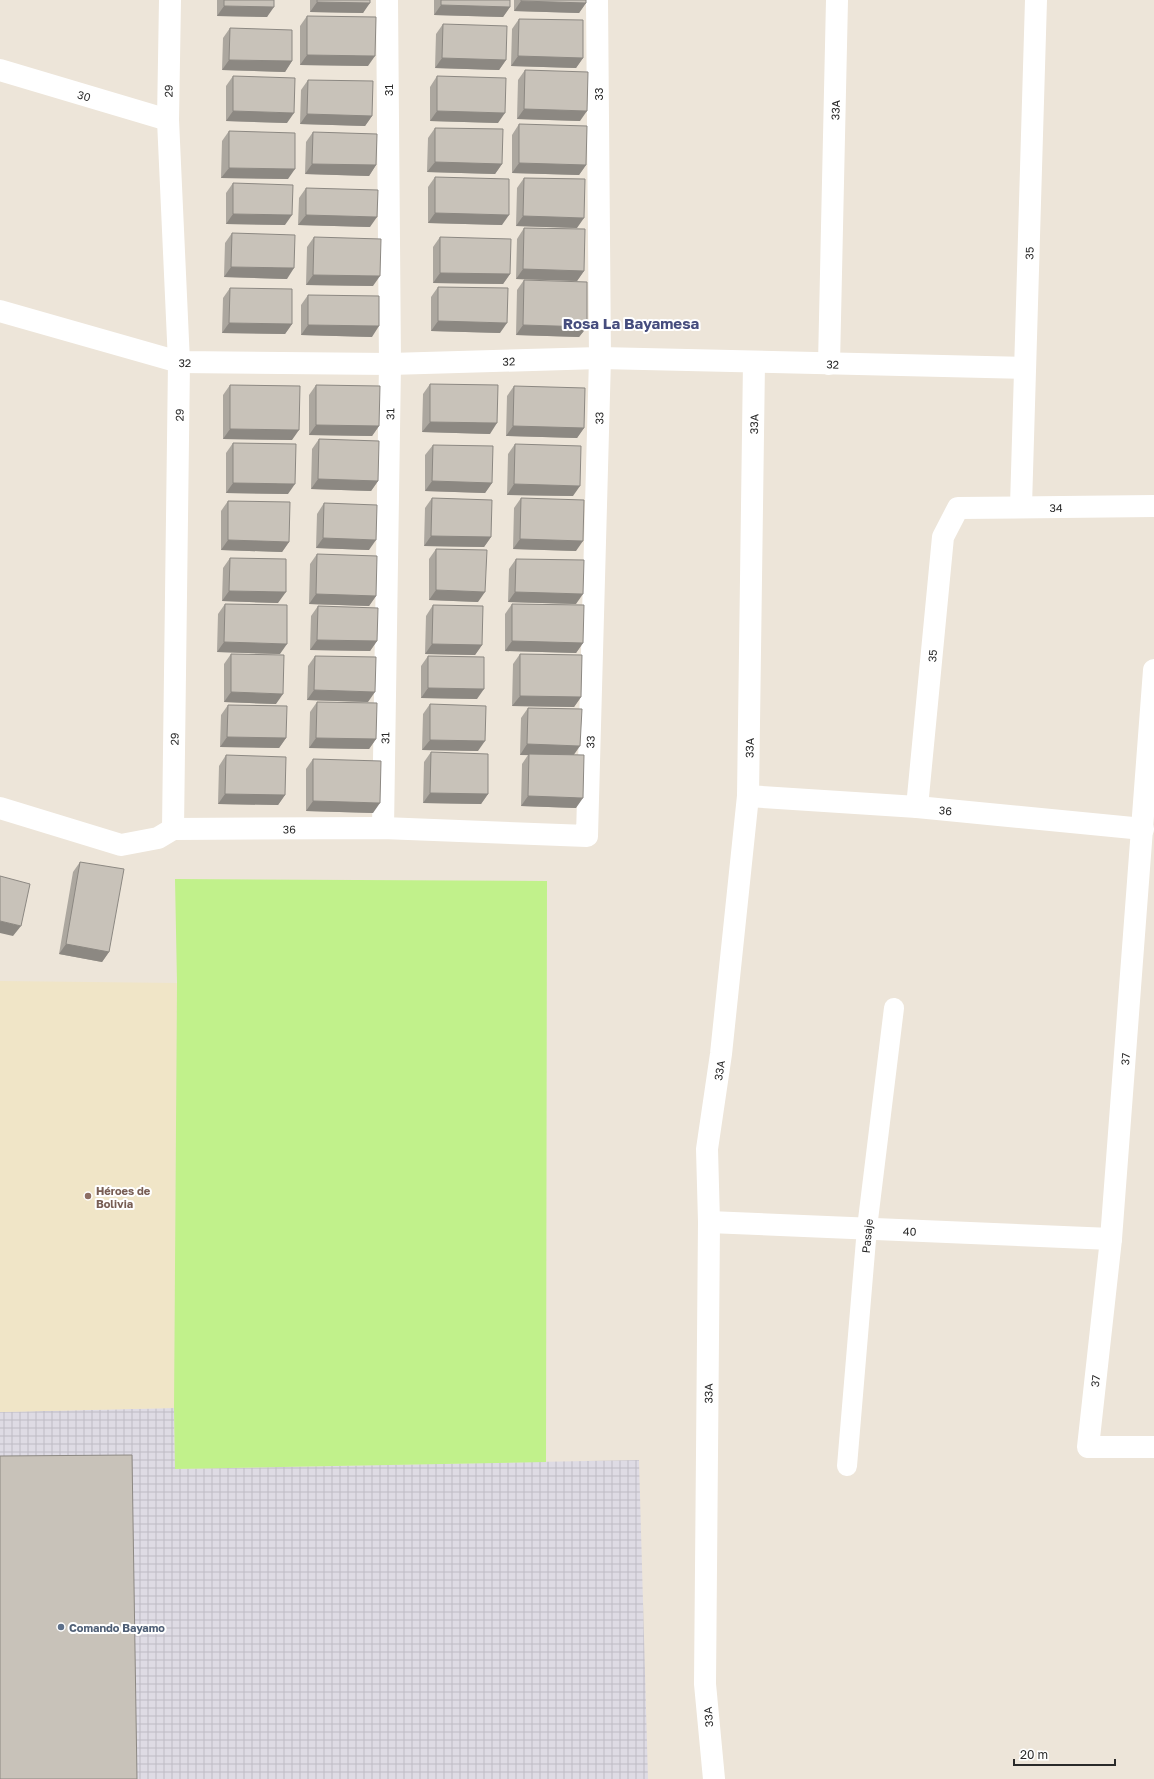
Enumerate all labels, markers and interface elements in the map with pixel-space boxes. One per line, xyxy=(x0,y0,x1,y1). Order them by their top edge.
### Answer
street label: 29 xyxy=(161,84,175,98)
street label: 31 xyxy=(382,84,395,96)
street label: 30 xyxy=(76,87,93,103)
street label: 33 xyxy=(592,88,605,100)
street label: 33A xyxy=(828,99,841,120)
street label: 35 xyxy=(1022,246,1035,260)
district label: Rosa La Bayamesa xyxy=(563,314,700,332)
street label: 32 xyxy=(502,354,515,367)
street label: 32 xyxy=(178,355,191,369)
street label: 32 xyxy=(826,357,839,370)
street label: 29 xyxy=(172,408,186,422)
street label: 31 xyxy=(383,408,396,420)
street label: 33 xyxy=(592,411,605,425)
street label: 33A xyxy=(747,413,760,434)
street label: 34 xyxy=(1049,500,1063,514)
street label: 35 xyxy=(924,649,939,663)
street label: 29 xyxy=(167,732,181,746)
street label: 31 xyxy=(378,732,391,744)
street label: 33 xyxy=(583,735,596,748)
street label: 33A xyxy=(742,737,755,758)
street label: 36 xyxy=(938,803,953,817)
street label: 36 xyxy=(283,822,296,835)
street label: 37 xyxy=(1118,1052,1132,1066)
street label: 33A xyxy=(711,1059,727,1081)
place label: Héroes de Bolivia xyxy=(96,1184,151,1210)
marker: Héroes de Bolivia xyxy=(83,1191,93,1201)
street label: Pasaje xyxy=(858,1218,875,1254)
street label: 40 xyxy=(903,1224,917,1237)
street label: 37 xyxy=(1088,1374,1102,1388)
street label: 33A xyxy=(701,1383,714,1404)
place label: Comando Bayamo xyxy=(69,1621,165,1634)
marker: Comando Bayamo xyxy=(56,1622,66,1632)
street label: 33A xyxy=(701,1706,715,1728)
scale bar xyxy=(1014,1741,1115,1767)
text: 20 m xyxy=(1020,1747,1048,1762)

